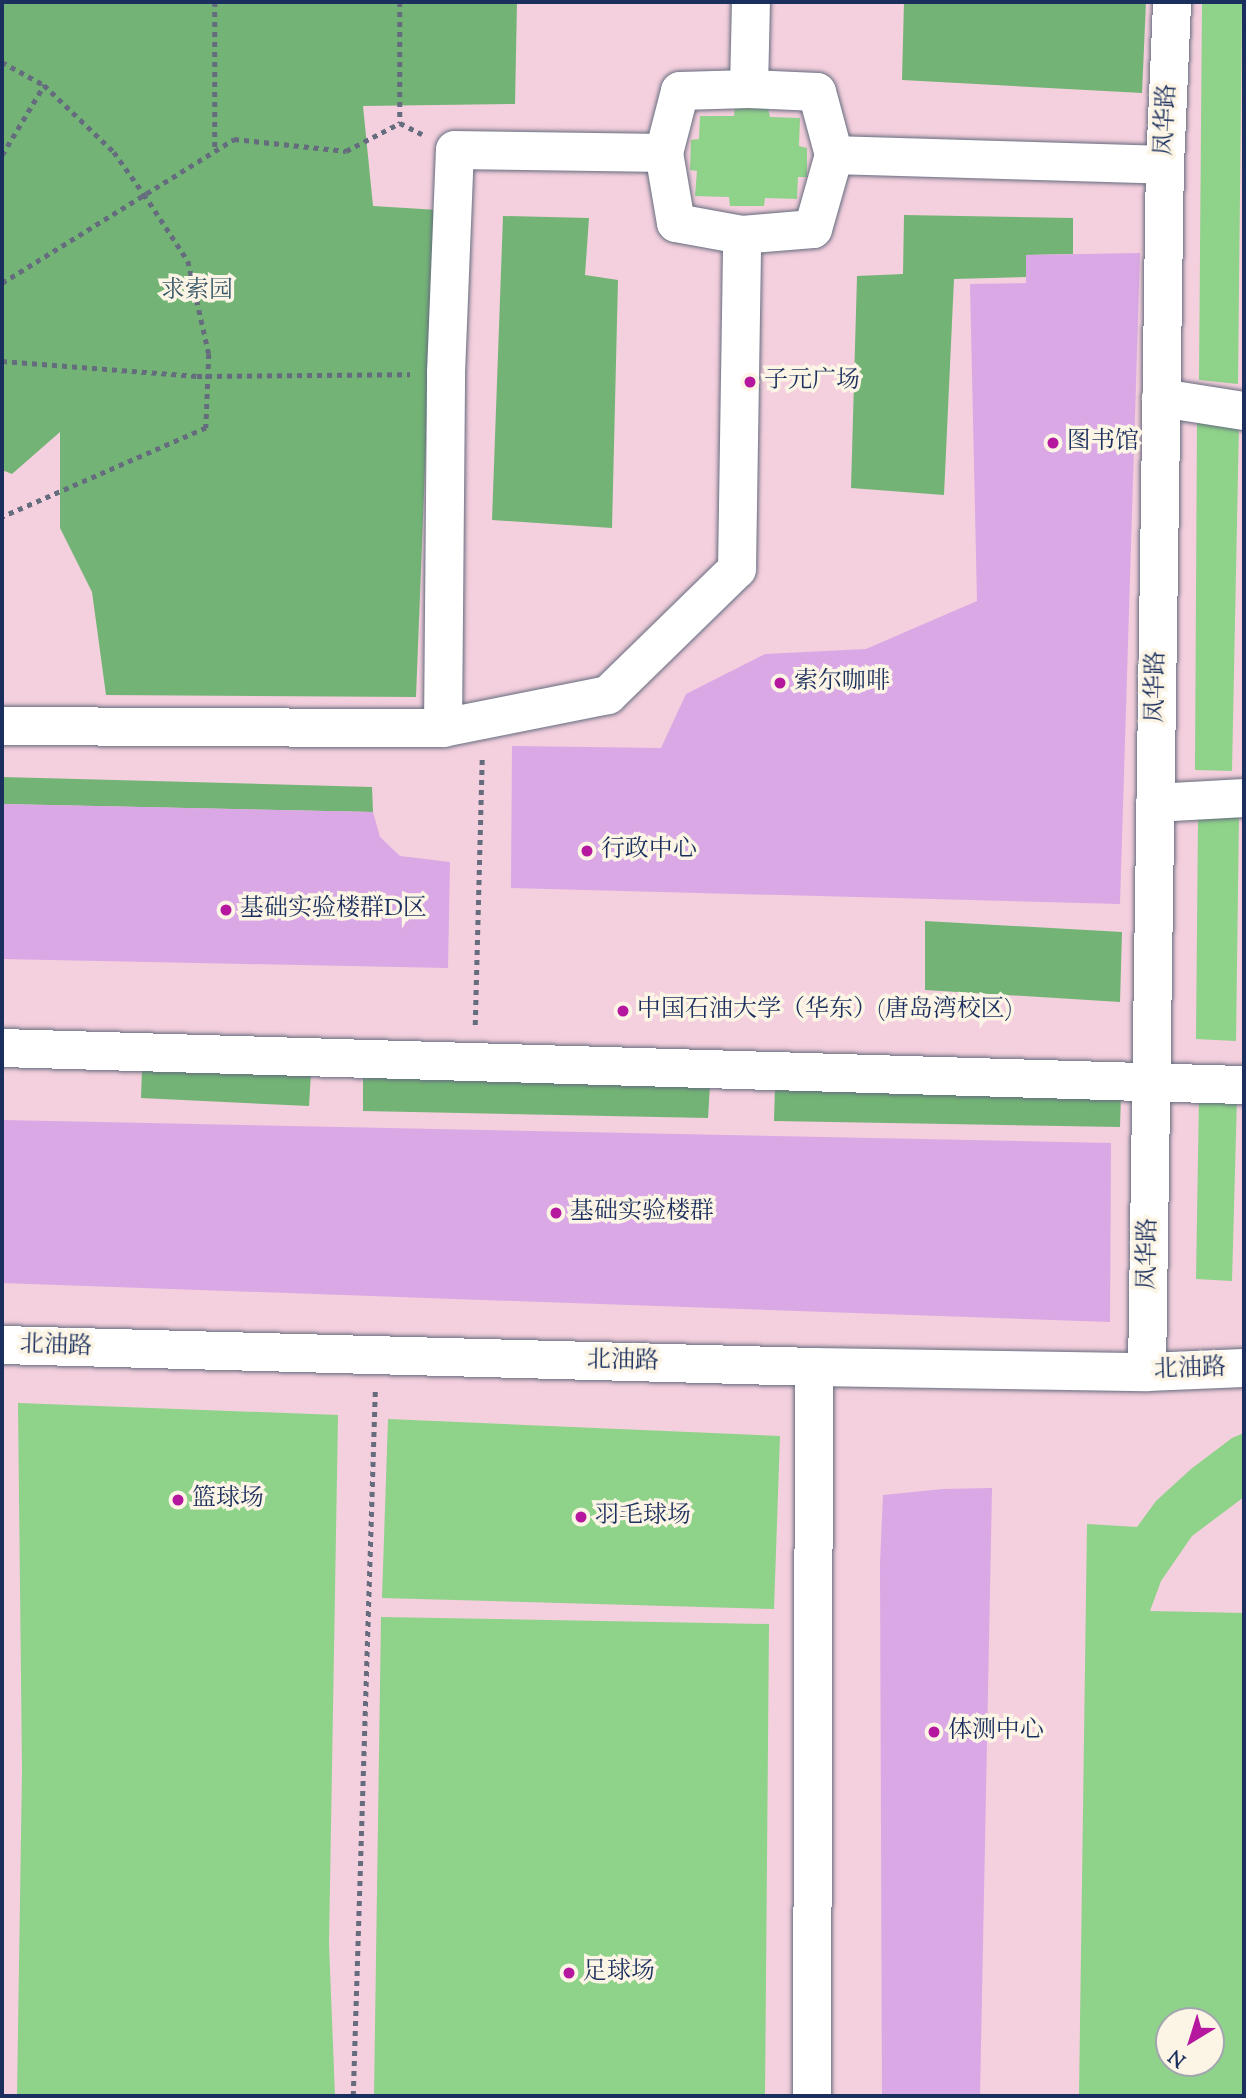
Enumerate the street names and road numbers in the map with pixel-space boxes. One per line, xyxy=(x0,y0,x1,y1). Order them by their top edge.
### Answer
street label: 凤华路 xyxy=(1151,83,1183,157)
street label: 凤华路 xyxy=(1142,651,1172,723)
street label: 凤华路 xyxy=(1134,1218,1164,1290)
street label: 北油路 xyxy=(20,1331,92,1363)
street label: 北油路 xyxy=(587,1347,659,1377)
street label: 北油路 xyxy=(1154,1354,1226,1386)

